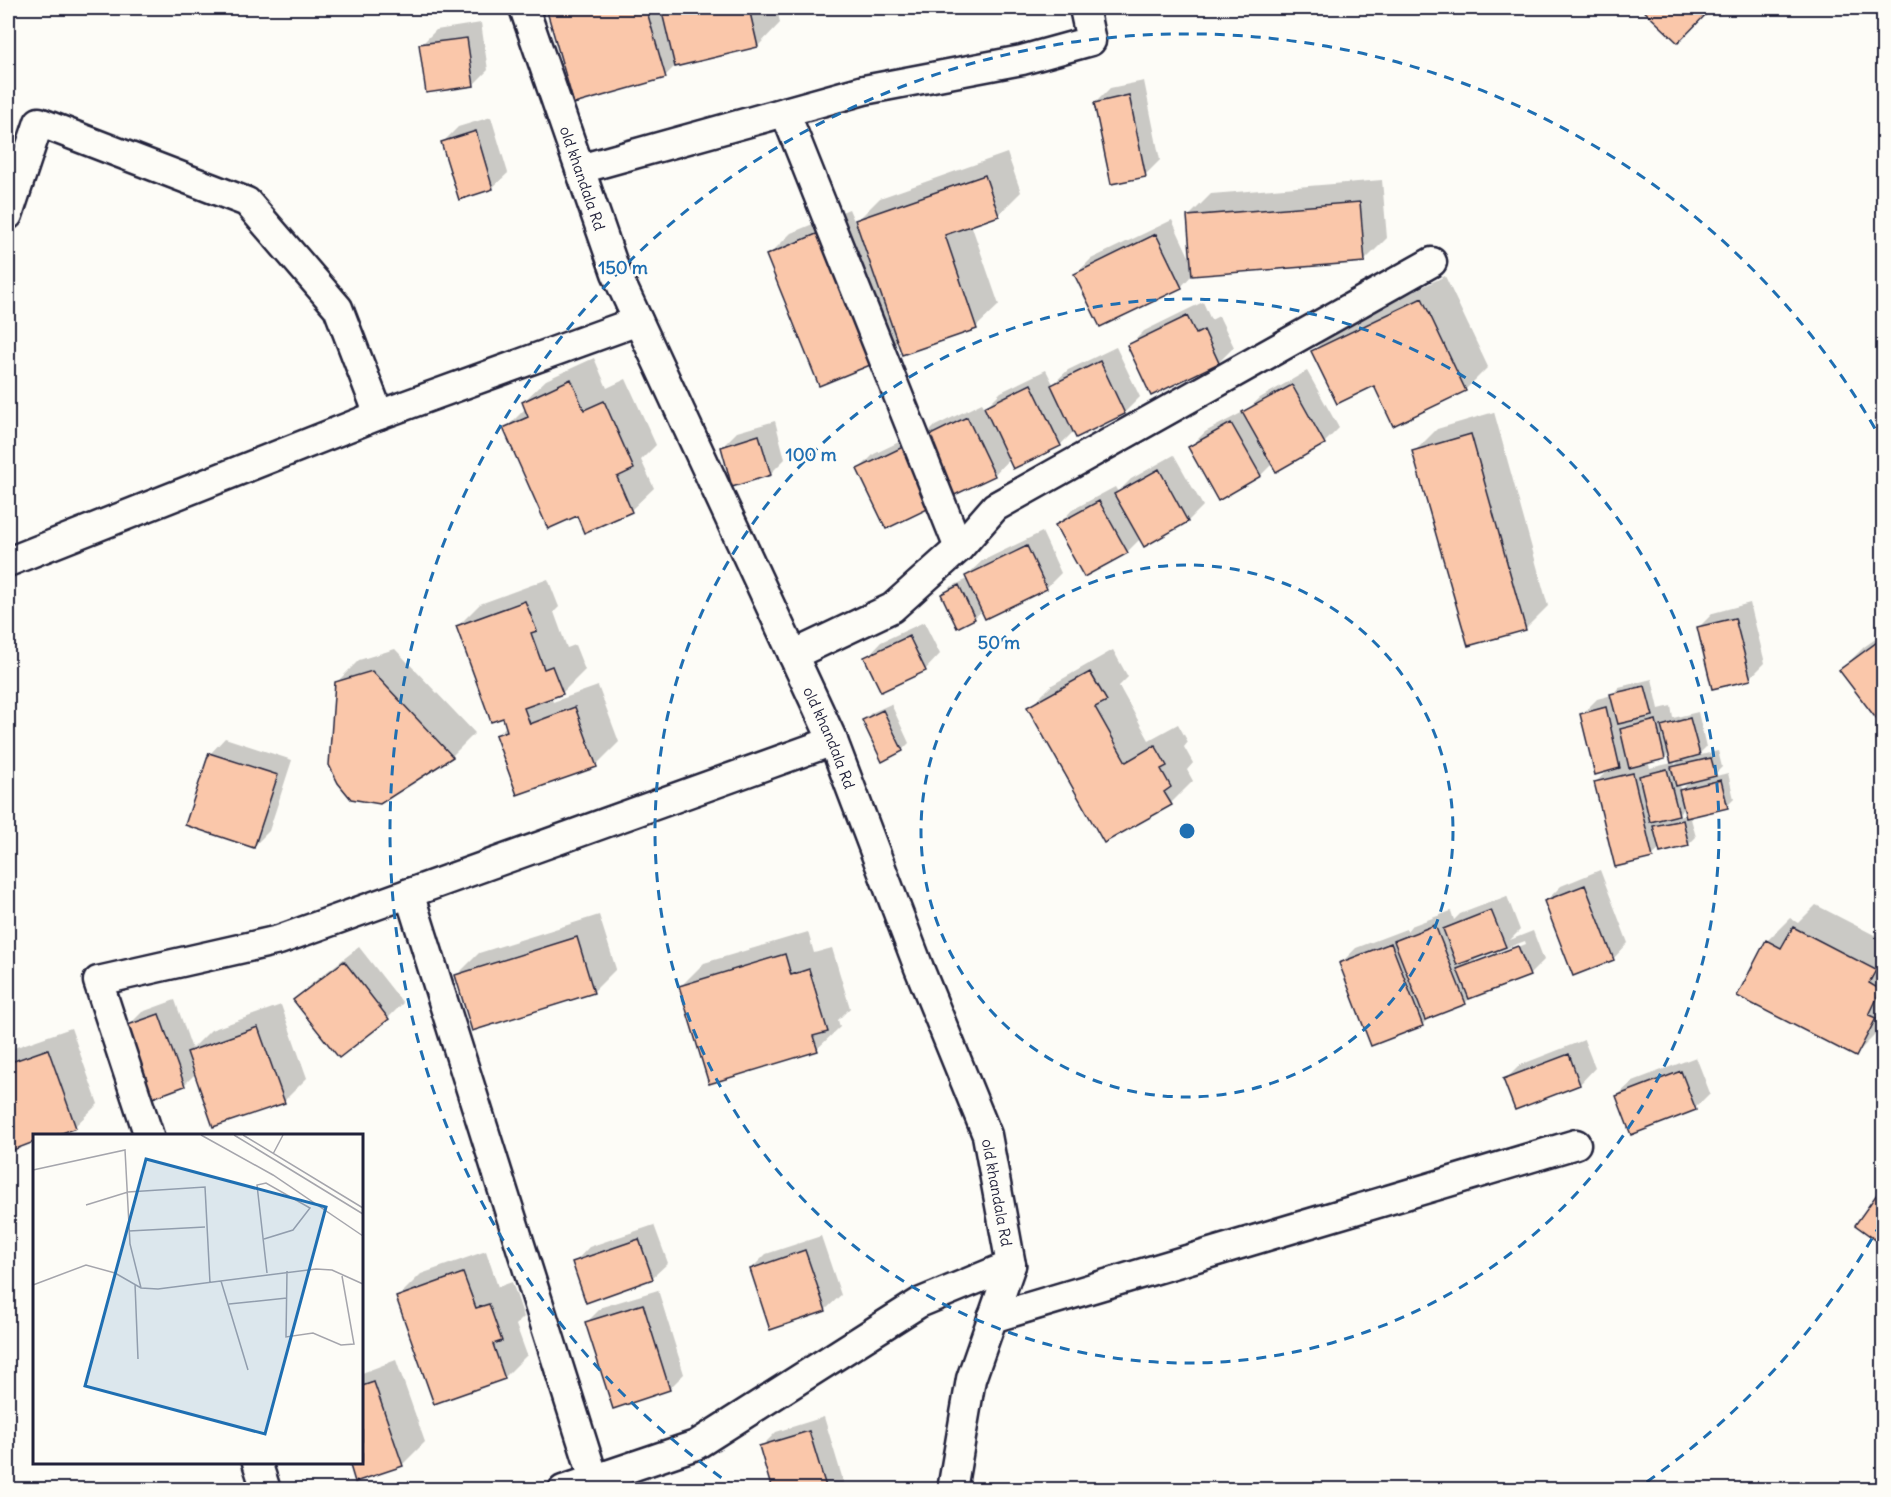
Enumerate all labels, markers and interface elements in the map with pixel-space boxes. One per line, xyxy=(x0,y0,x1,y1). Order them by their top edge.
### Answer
street label: old khandala Rd xyxy=(556,123,610,233)
text: 150 m xyxy=(598,256,648,279)
text: 100 m xyxy=(786,443,837,466)
text: 50 m xyxy=(978,631,1020,654)
street label: old khandala Rd xyxy=(800,684,860,791)
centre of rings xyxy=(1177,821,1197,841)
inset map xyxy=(33,1134,363,1464)
street label: old khandala Rd xyxy=(978,1137,1017,1248)

